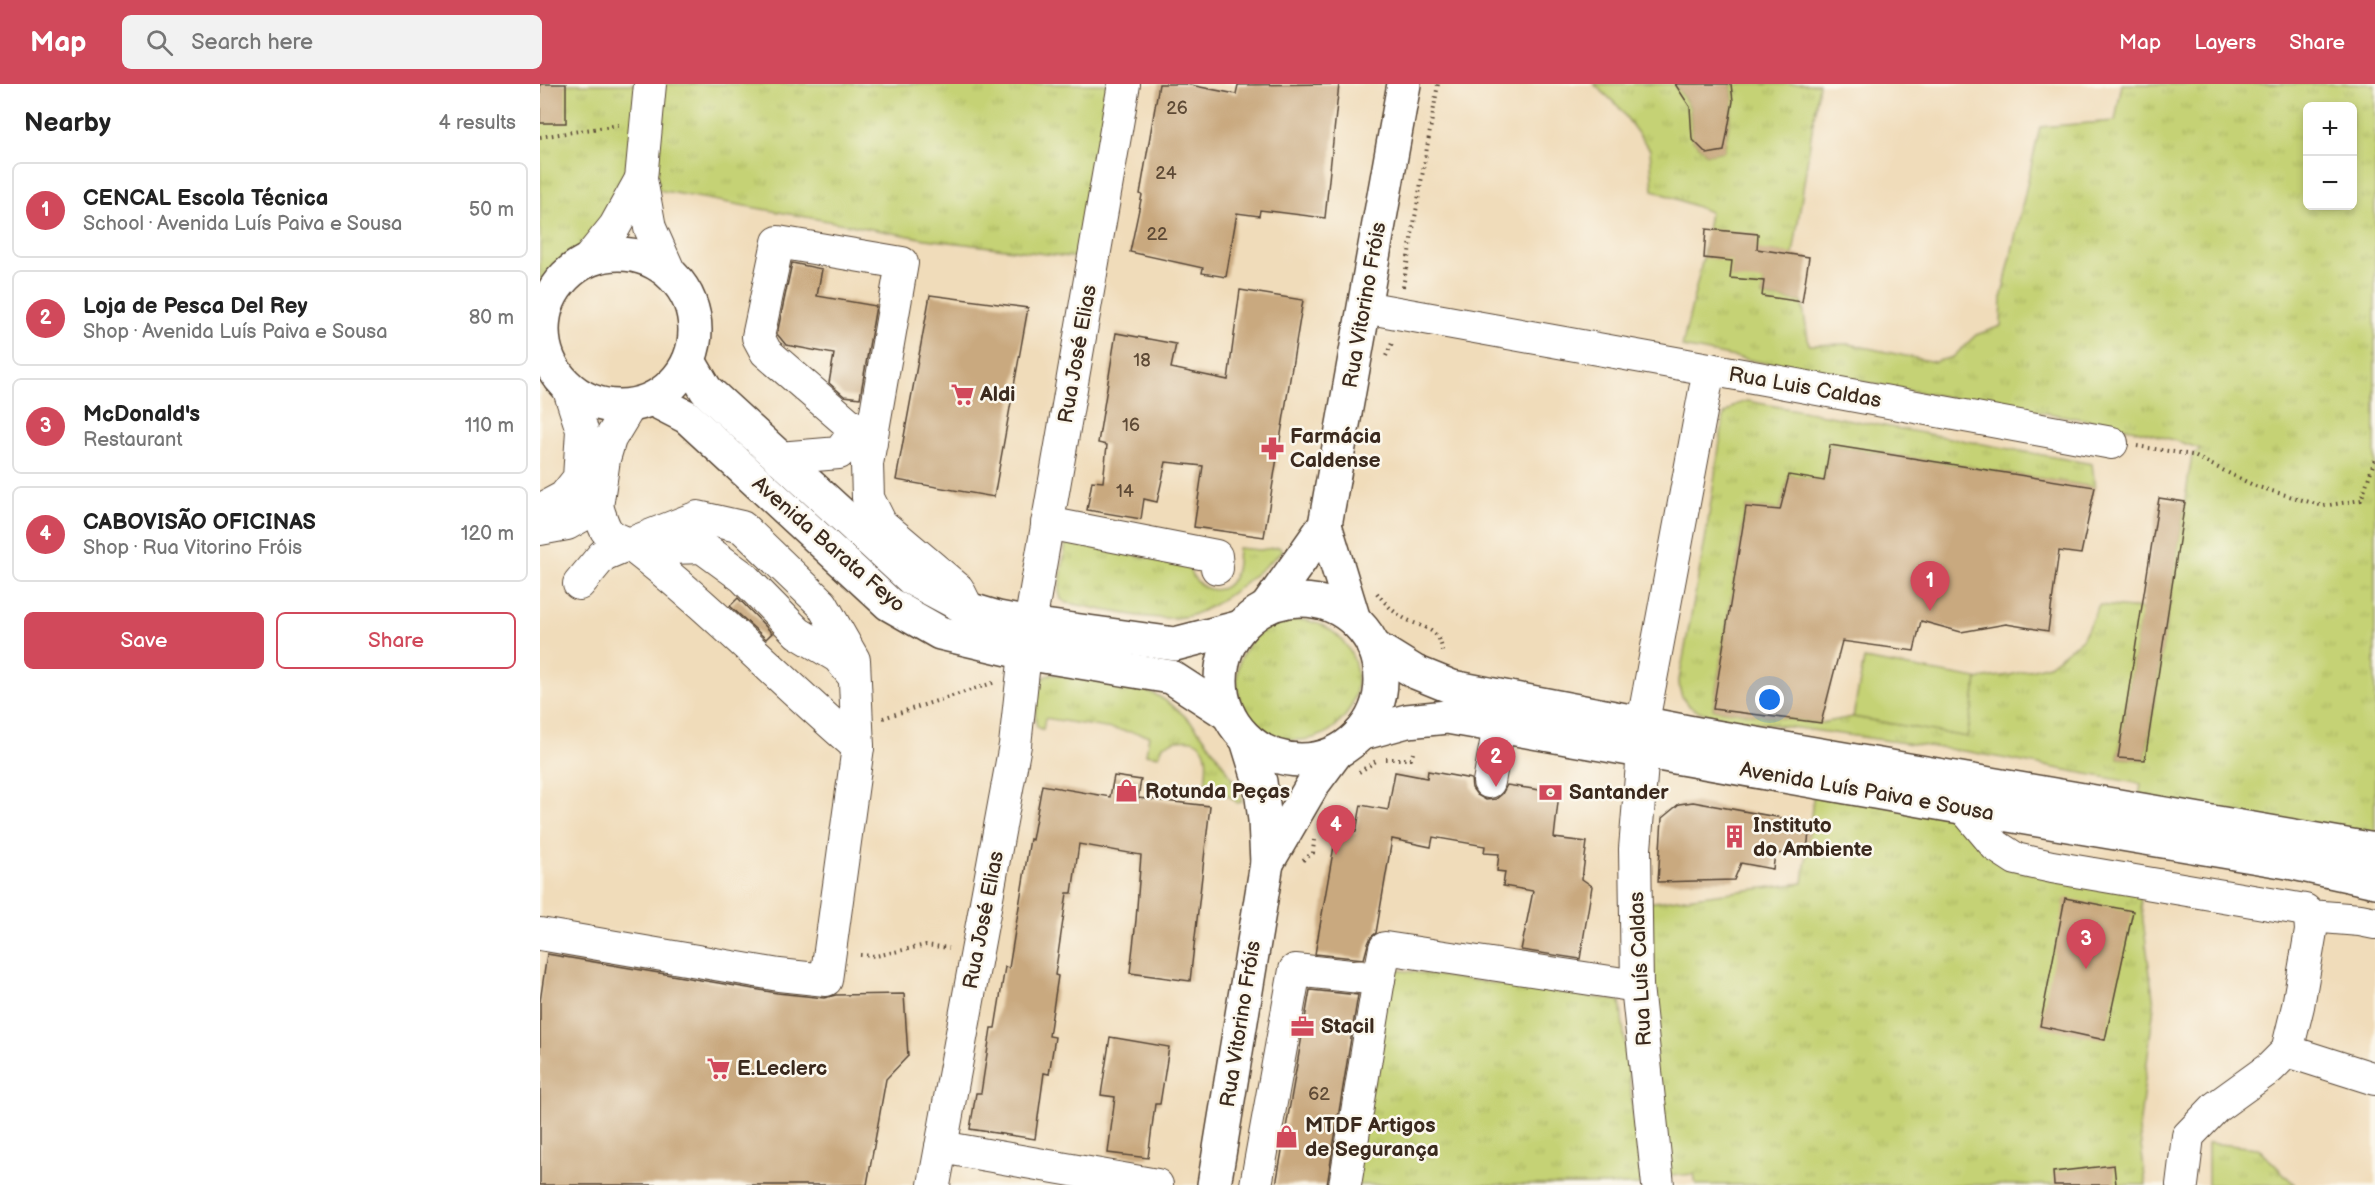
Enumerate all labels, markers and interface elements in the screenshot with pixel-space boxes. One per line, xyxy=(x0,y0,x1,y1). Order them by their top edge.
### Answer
search box xyxy=(122,15,542,69)
text: Map xyxy=(30,26,86,59)
icon: search xyxy=(143,26,176,59)
text: Search here xyxy=(191,29,313,56)
text: Map xyxy=(2119,30,2161,55)
text: Layers xyxy=(2194,30,2256,55)
text: Share xyxy=(2289,30,2345,55)
house number: 26 xyxy=(1166,98,1188,119)
map controls xyxy=(2303,102,2357,210)
button: + xyxy=(2303,102,2357,156)
text: Nearby xyxy=(24,108,111,139)
text: 4 results xyxy=(438,111,516,135)
button: − xyxy=(2303,156,2357,210)
house number: 24 xyxy=(1155,163,1177,184)
text: CENCAL Escola Técnica xyxy=(83,185,328,212)
text: 1 xyxy=(41,198,50,222)
text: 50 m xyxy=(469,198,514,222)
text: School · Avenida Luís Paiva e Sousa xyxy=(83,212,402,236)
street label: Rua Vitorino Fróis xyxy=(1338,220,1391,390)
house number: 22 xyxy=(1146,224,1168,245)
street label: Rua José Elias xyxy=(1053,283,1102,425)
text: Loja de Pesca Del Rey xyxy=(83,293,308,320)
text: 2 xyxy=(40,306,51,330)
text: 80 m xyxy=(469,306,514,330)
text: Shop · Avenida Luís Paiva e Sousa xyxy=(83,320,388,344)
house number: 18 xyxy=(1133,350,1151,371)
street label: Rua Luis Caldas xyxy=(1727,362,1883,413)
supermarket icon: Aldi xyxy=(949,381,975,407)
place label: Aldi xyxy=(979,382,1016,407)
text: McDonald's xyxy=(83,401,200,428)
text: 3 xyxy=(40,414,51,438)
text: 110 m xyxy=(465,414,514,438)
house number: 16 xyxy=(1122,415,1140,436)
place label: Farmácia Caldense xyxy=(1290,424,1381,473)
text: Restaurant xyxy=(83,428,183,452)
pharmacy icon: Farmácia Caldense xyxy=(1259,435,1285,461)
street label: Avenida Barata Feyo xyxy=(747,471,910,618)
house number: 14 xyxy=(1116,481,1134,502)
text: CABOVISÃO OFICINAS xyxy=(83,509,316,536)
text: 4 xyxy=(40,522,51,546)
text: 120 m xyxy=(461,522,514,546)
text: Shop · Rua Vitorino Fróis xyxy=(83,536,302,560)
pin: 1 xyxy=(1910,562,1950,611)
button: Save xyxy=(24,612,264,669)
button: Share xyxy=(276,612,516,669)
your location xyxy=(1755,685,1784,714)
pin: 2 xyxy=(1476,738,1516,787)
street label: Avenida Luís Paiva e Sousa xyxy=(1738,757,1996,826)
shop icon: Rotunda Peças xyxy=(1114,778,1140,804)
place label: Rotunda Peças xyxy=(1145,779,1290,804)
bank icon: Santander xyxy=(1538,779,1564,805)
place label: Santander xyxy=(1569,780,1669,805)
pin: 4 xyxy=(1316,806,1356,855)
place label: Instituto do Ambiente xyxy=(1753,813,1873,862)
building icon: Instituto do Ambiente xyxy=(1722,824,1748,850)
street label: Rua José Elias xyxy=(958,849,1009,991)
street label: Rua Luís Caldas xyxy=(1624,891,1657,1047)
pin: 3 xyxy=(2066,920,2106,969)
street label: Rua Vitorino Fróis xyxy=(1215,939,1266,1109)
office icon: Stacil xyxy=(1290,1013,1316,1039)
place label: Stacil xyxy=(1321,1014,1374,1039)
supermarket icon: E.Leclerc xyxy=(706,1055,732,1081)
place label: E.Leclerc xyxy=(737,1056,827,1081)
house number: 62 xyxy=(1308,1084,1330,1105)
place label: MTDF Artigos de Segurança xyxy=(1305,1113,1439,1162)
shop icon: MTDF Artigos de Segurança xyxy=(1274,1124,1300,1150)

